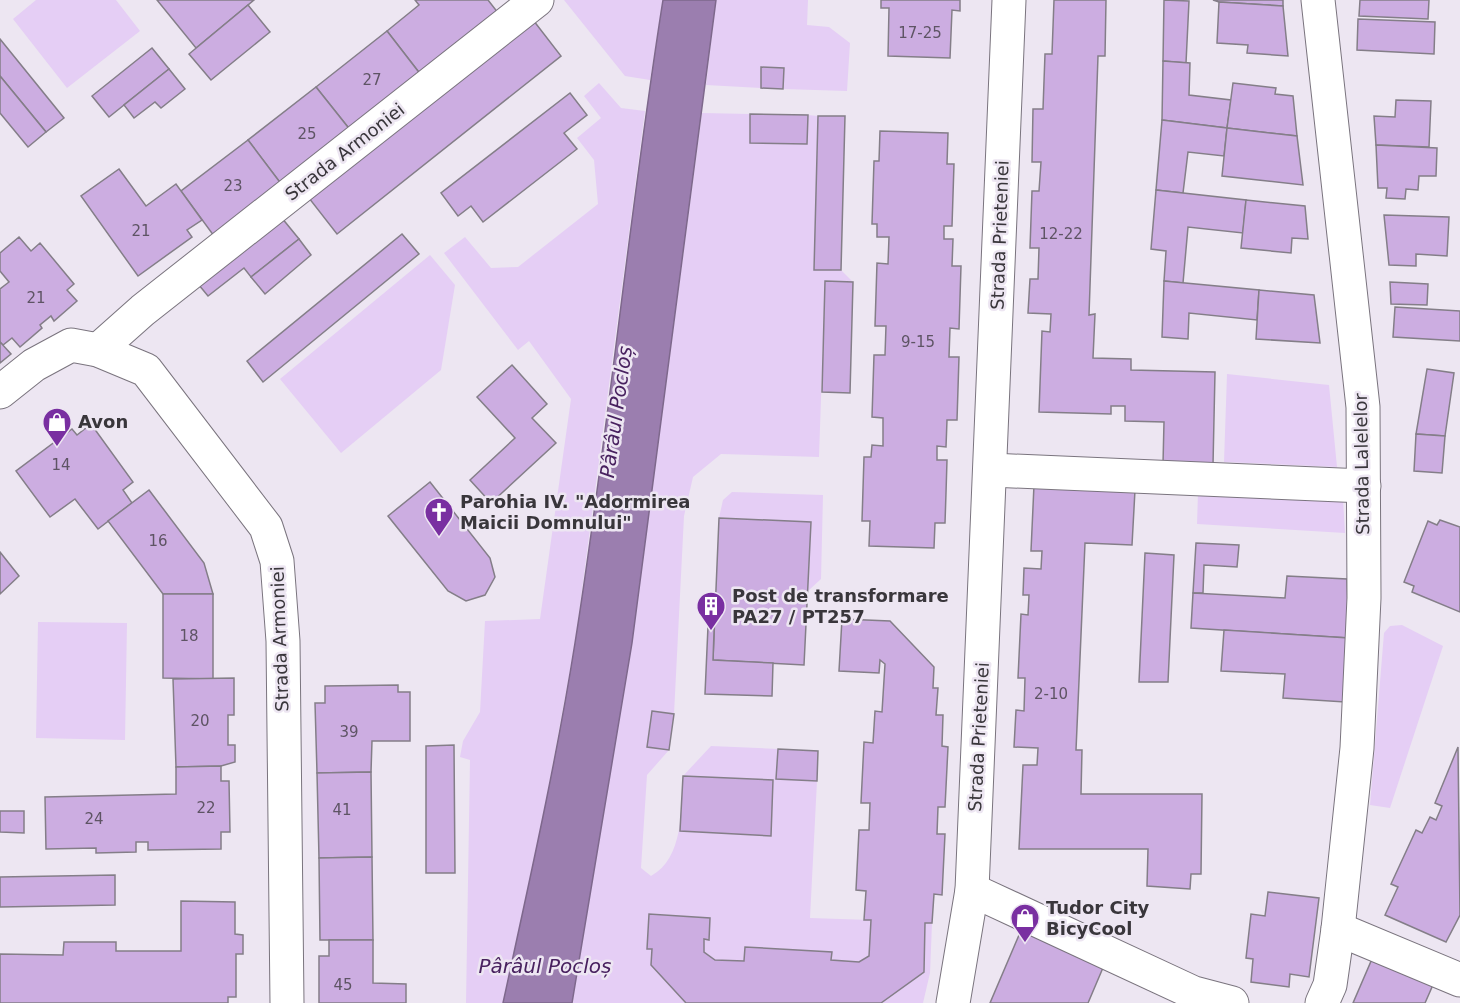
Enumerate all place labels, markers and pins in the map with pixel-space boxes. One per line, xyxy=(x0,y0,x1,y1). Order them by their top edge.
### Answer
shop icon: Avon xyxy=(41,406,73,448)
place label: Avon xyxy=(78,411,128,432)
place label: Parohia IV. "Adormirea Maicii Domnului" xyxy=(460,491,691,533)
church icon: Parohia IV. "Adormirea Maicii Domnului" xyxy=(423,496,455,538)
place label: Post de transformare PA27 / PT257 xyxy=(732,585,949,627)
building icon: Post de transformare PA27 / PT257 xyxy=(695,590,727,632)
place label: Tudor City BicyCool xyxy=(1046,897,1149,939)
shop icon: Tudor City BicyCool xyxy=(1009,902,1041,944)

